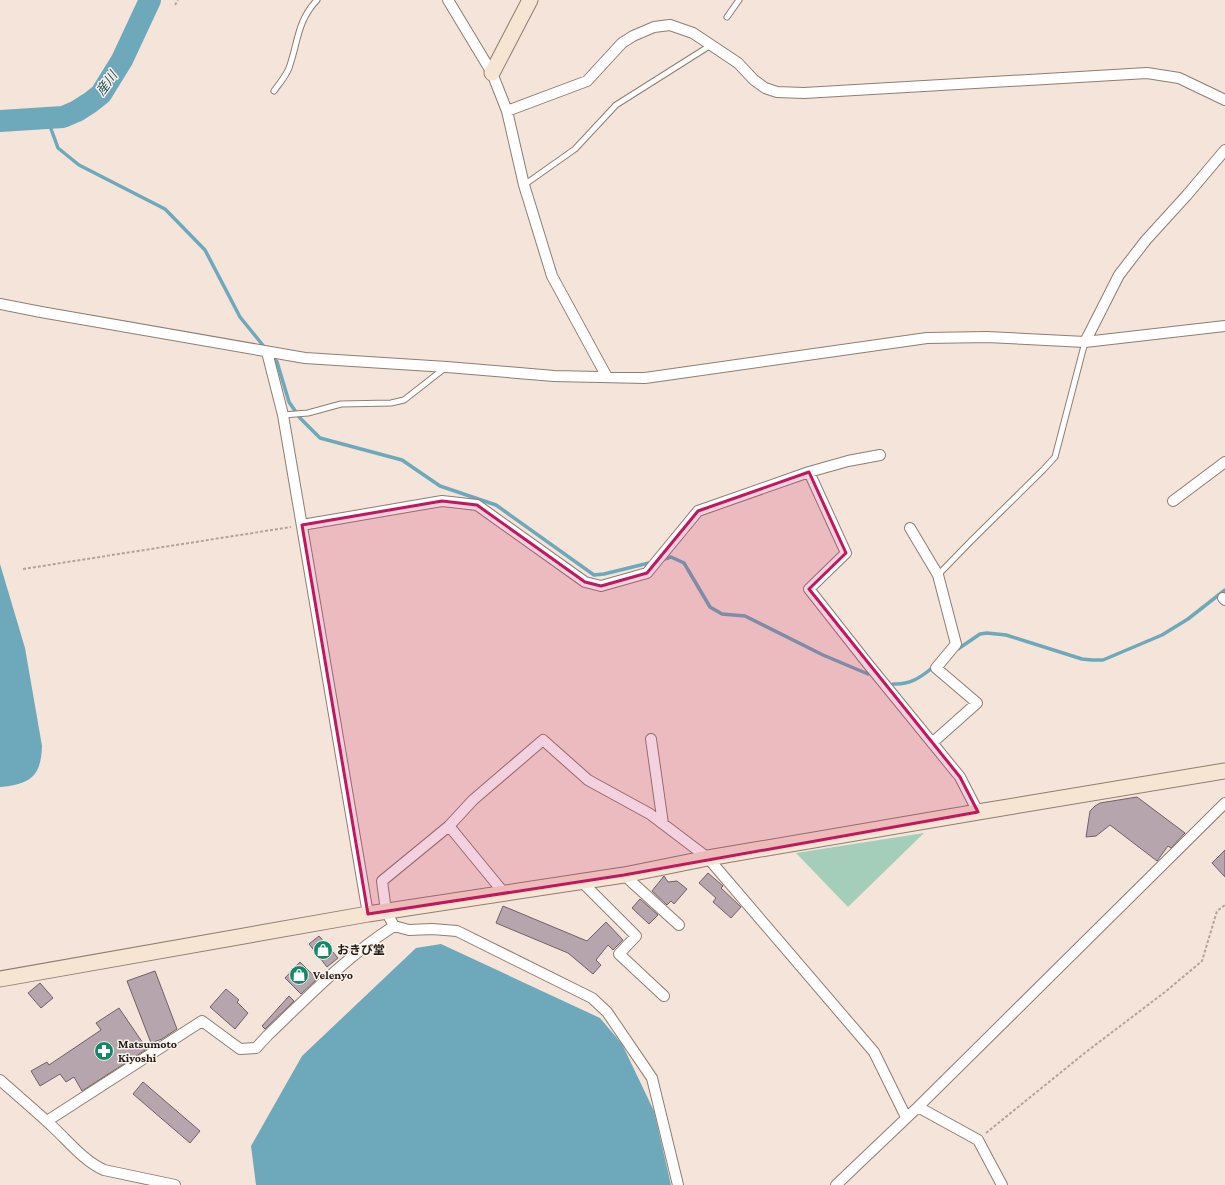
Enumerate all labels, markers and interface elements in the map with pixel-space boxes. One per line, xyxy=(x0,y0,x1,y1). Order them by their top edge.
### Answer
water label: 産川 xyxy=(93,67,121,98)
shop icon: おきび堂 xyxy=(312,939,334,961)
place label: おきび堂 xyxy=(337,943,385,957)
shop icon: Velenyo xyxy=(288,964,310,986)
place label: Velenyo xyxy=(312,968,353,982)
place label: Matsumoto Kiyoshi xyxy=(118,1037,177,1065)
pharmacy icon: Matsumoto Kiyoshi xyxy=(93,1040,115,1062)

